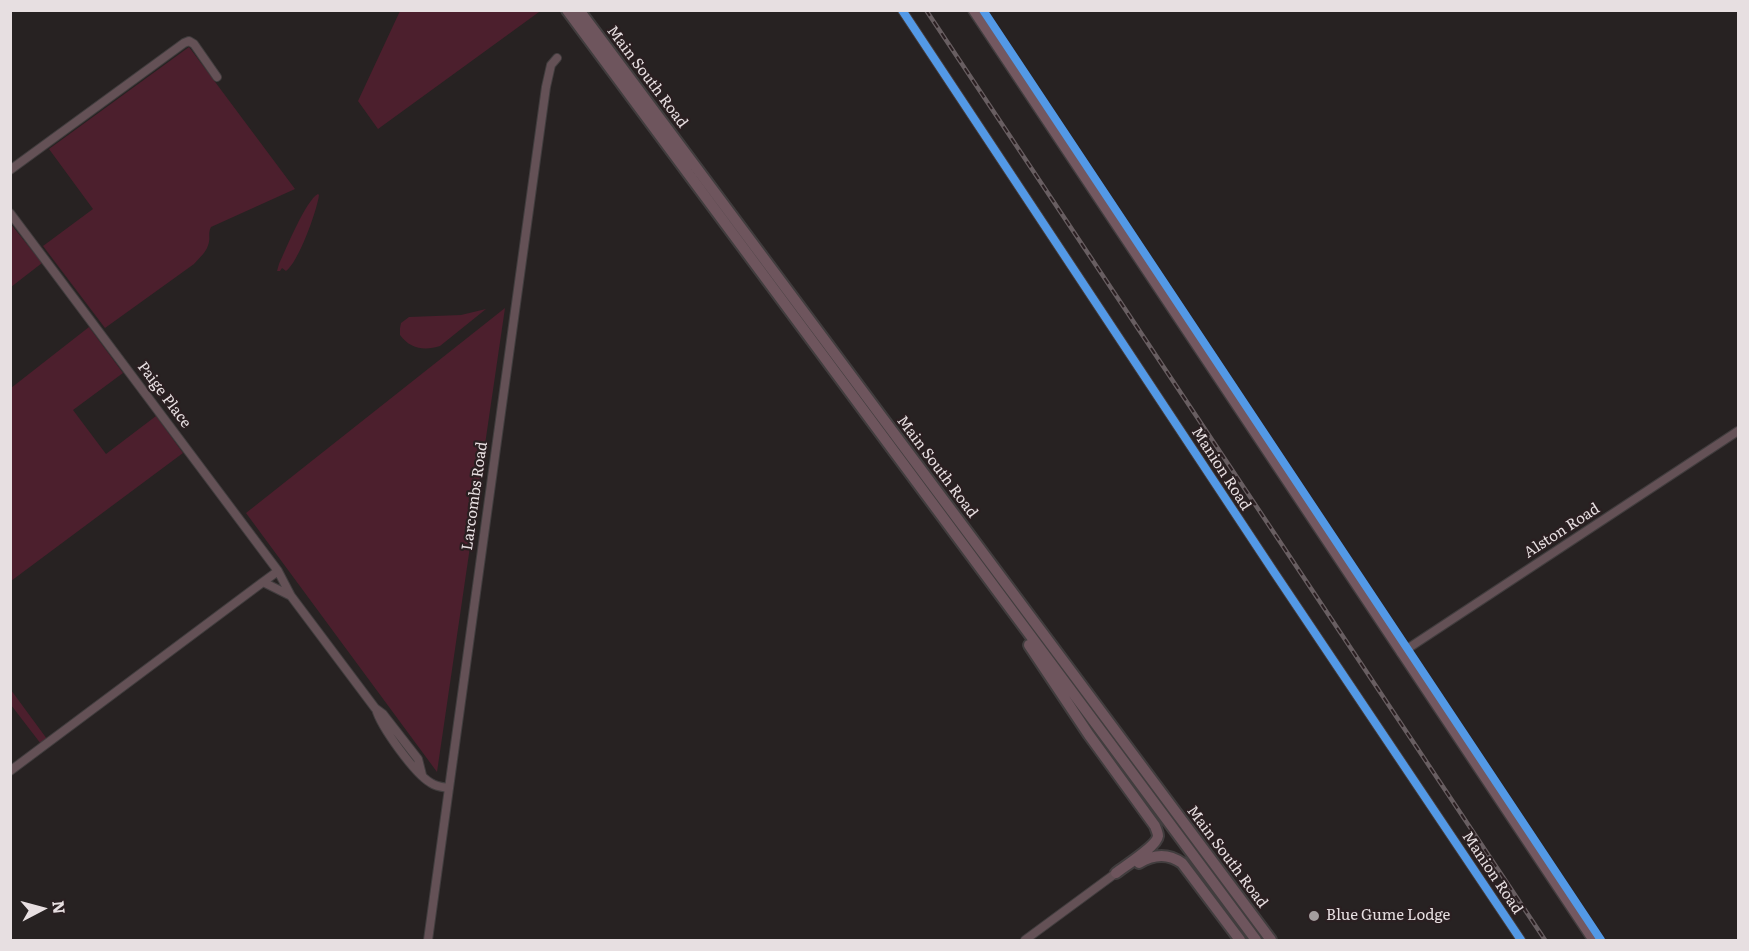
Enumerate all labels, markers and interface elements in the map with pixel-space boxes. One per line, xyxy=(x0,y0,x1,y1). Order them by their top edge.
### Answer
street label: Main South Road xyxy=(603,23,691,131)
street label: Paige Place xyxy=(133,358,195,432)
street label: Main South Road xyxy=(893,413,981,521)
street label: Manion Road xyxy=(1187,424,1255,514)
street label: Larcombs Road xyxy=(458,440,492,552)
street label: Alston Road xyxy=(1521,500,1603,562)
street label: Main South Road xyxy=(1183,803,1271,911)
street label: Manion Road xyxy=(1458,828,1526,918)
north arrow xyxy=(12,879,72,939)
text: N xyxy=(47,899,73,915)
place label: Blue Gume Lodge xyxy=(1326,907,1450,925)
marker: Blue Gume Lodge xyxy=(1307,909,1321,923)

